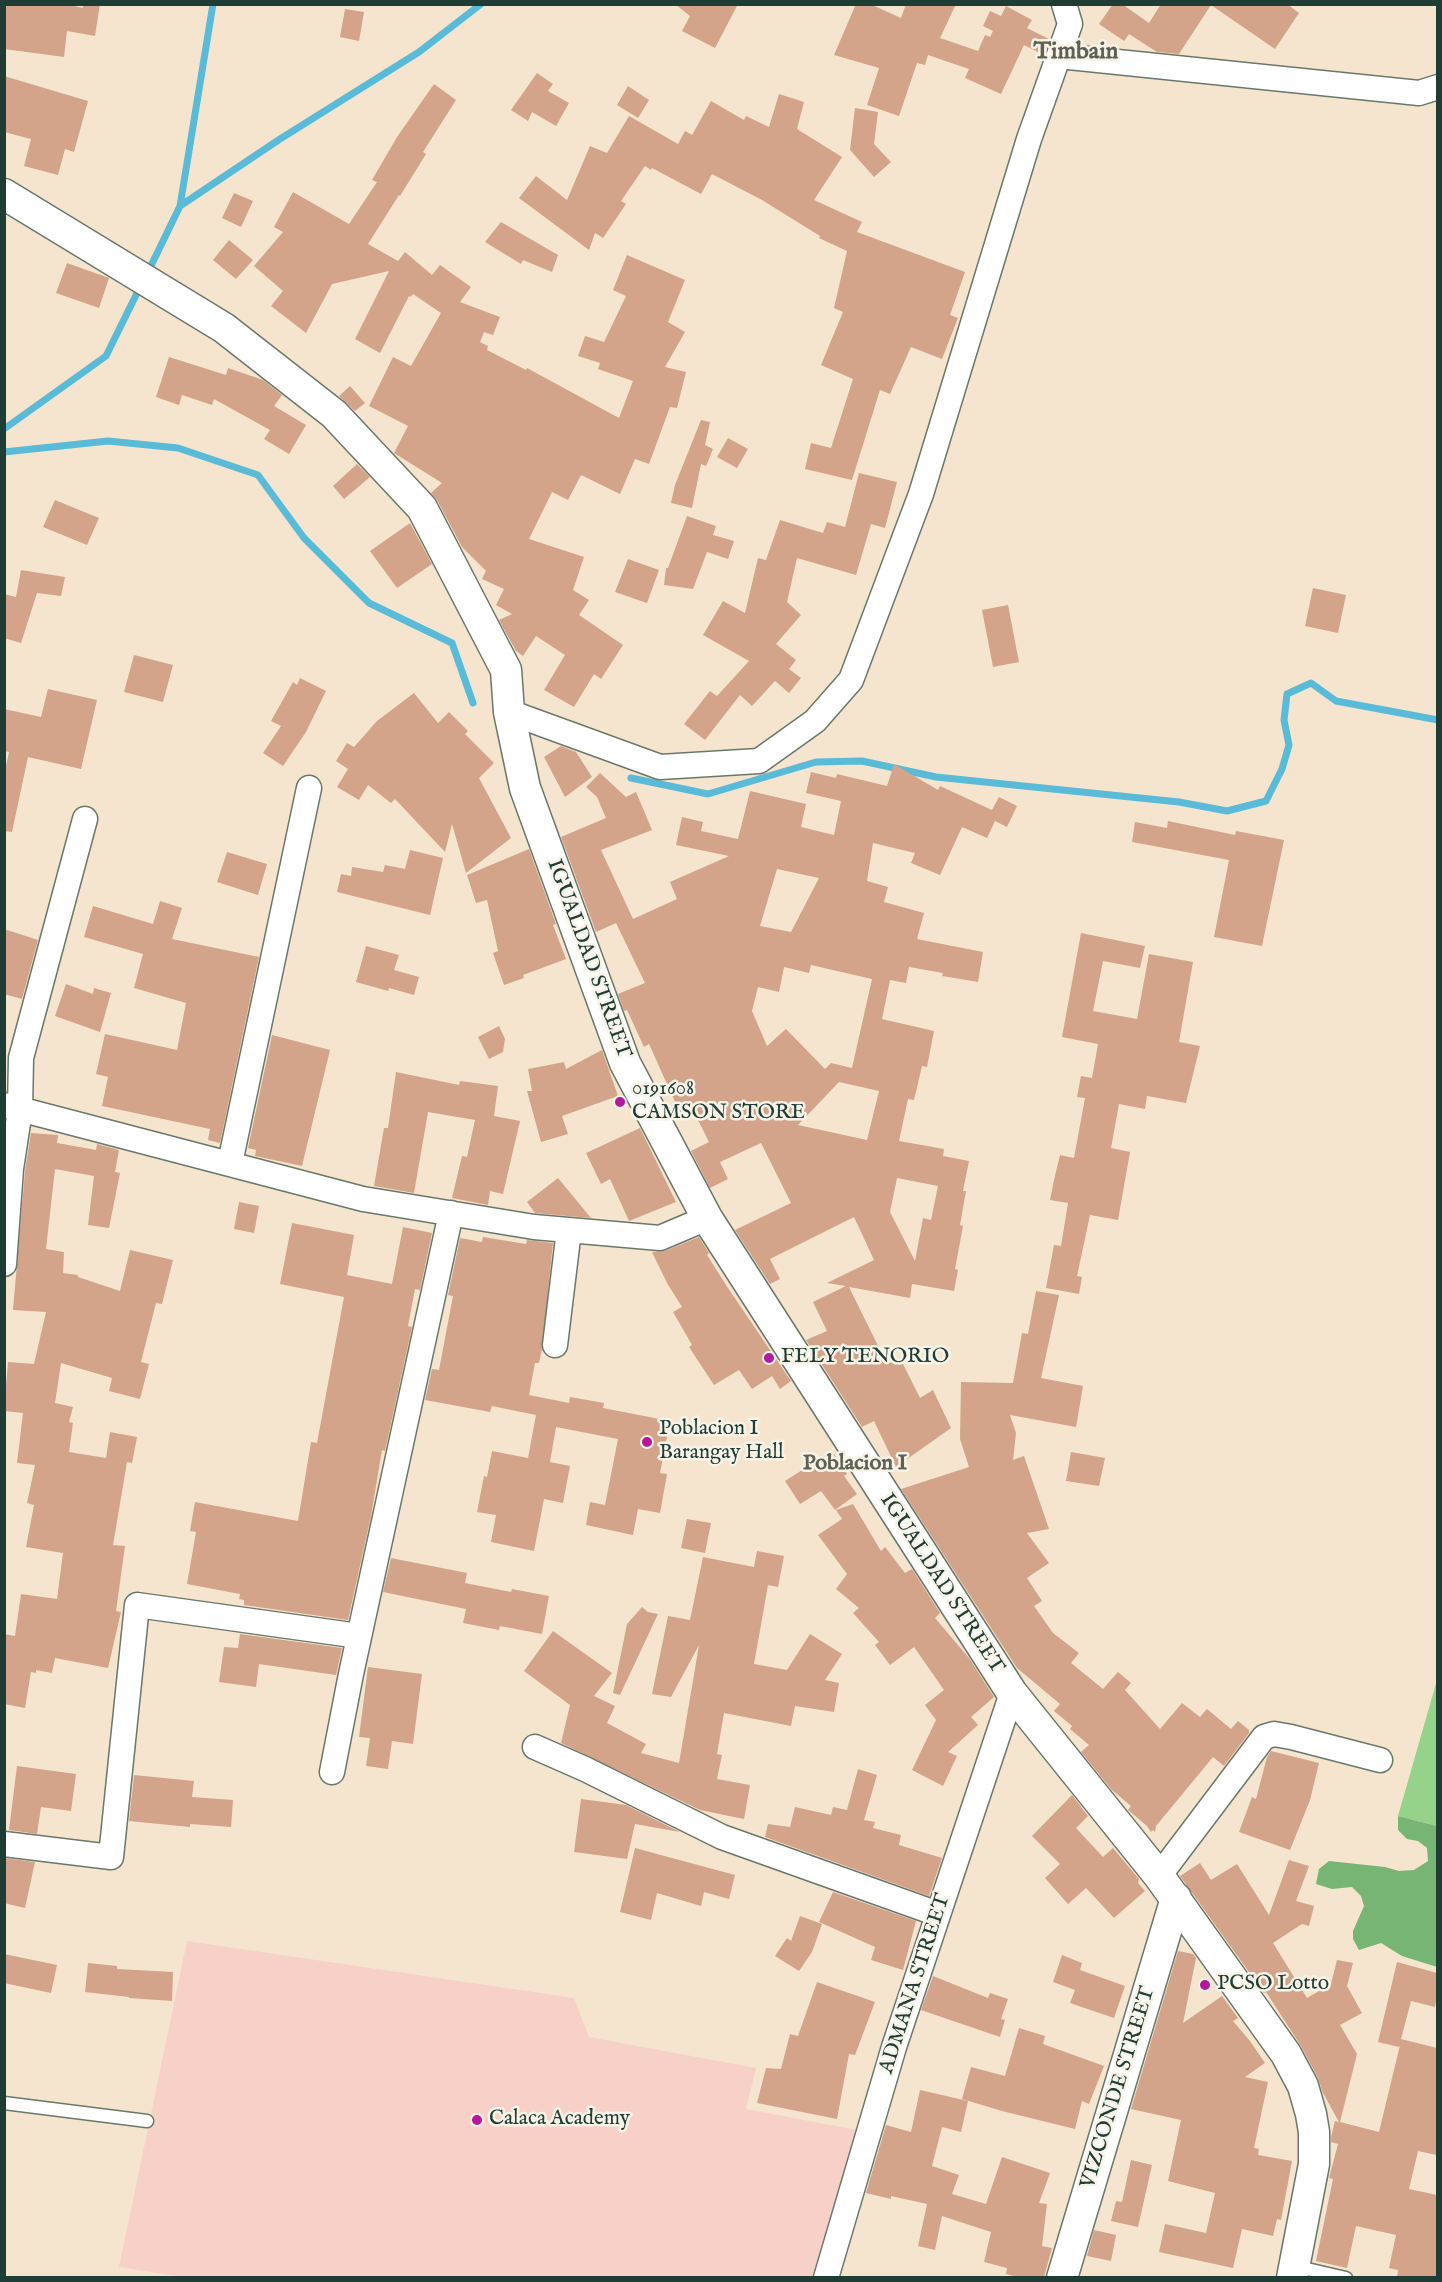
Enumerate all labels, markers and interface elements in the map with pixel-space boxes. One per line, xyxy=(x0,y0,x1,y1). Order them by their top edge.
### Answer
district label: Timbain xyxy=(1034,39,1118,67)
street label: IGUALDAD STREET xyxy=(540,856,636,1062)
place label: 0191608 CAMSON STORE xyxy=(632,1077,805,1127)
marker: 0191608 CAMSON STORE xyxy=(613,1095,627,1109)
place label: FELY TENORIO xyxy=(781,1345,949,1371)
marker: FELY TENORIO xyxy=(762,1351,776,1365)
place label: Poblacion I Barangay Hall xyxy=(659,1417,784,1467)
marker: Poblacion I Barangay Hall xyxy=(640,1435,654,1449)
district label: Poblacion I xyxy=(803,1451,907,1477)
street label: IGUALDAD STREET xyxy=(873,1489,1009,1679)
street label: ADMANA STREET xyxy=(875,1891,957,2077)
place label: PCSO Lotto xyxy=(1217,1972,1329,1998)
marker: PCSO Lotto xyxy=(1198,1978,1212,1992)
street label: VIZCONDE STREET xyxy=(1076,1984,1162,2192)
place label: Calaca Academy xyxy=(489,2107,630,2133)
marker: Calaca Academy xyxy=(470,2113,484,2127)

